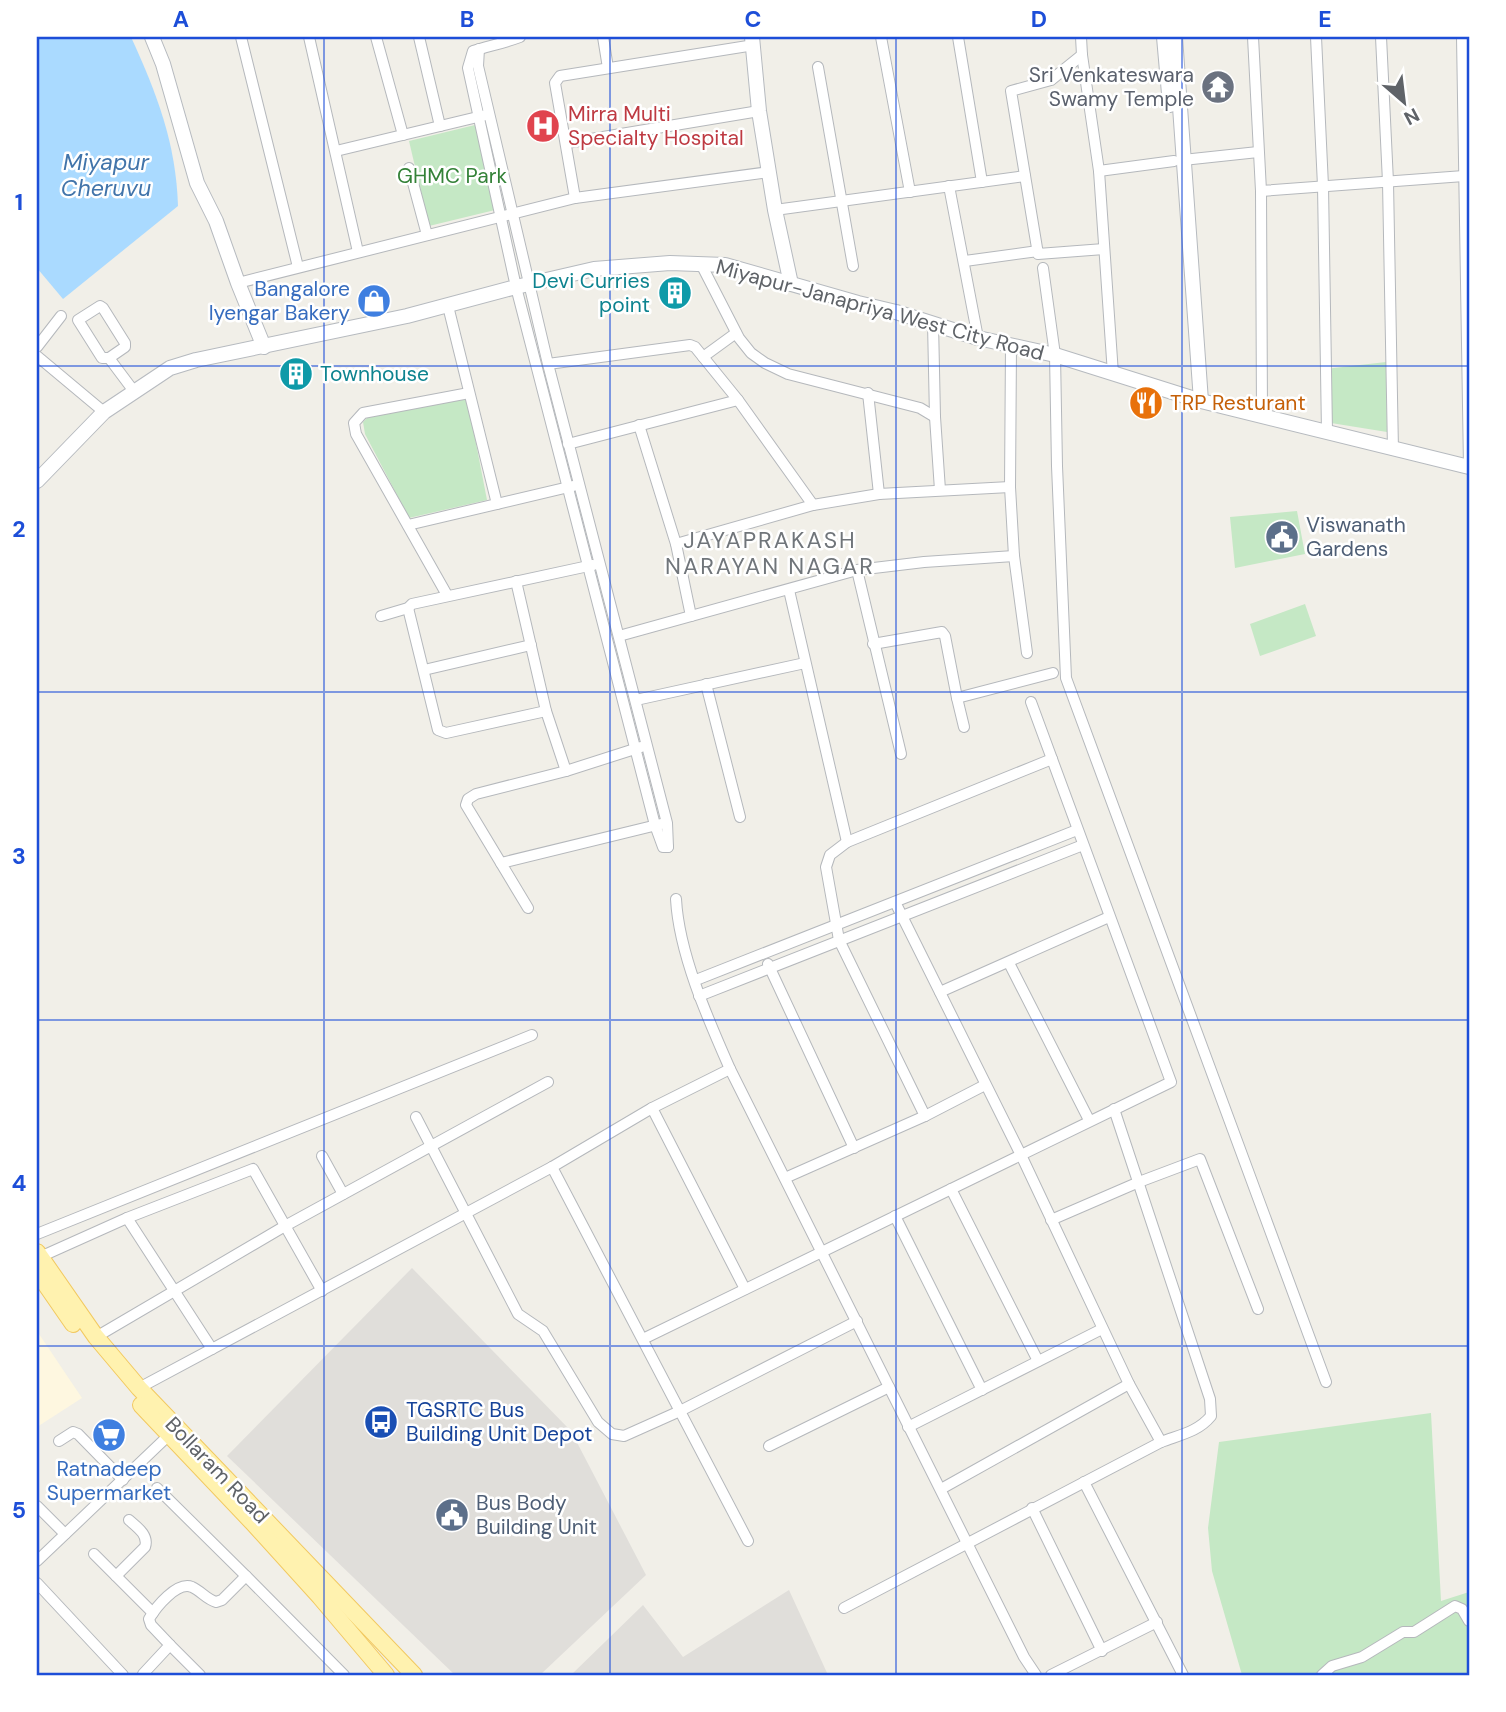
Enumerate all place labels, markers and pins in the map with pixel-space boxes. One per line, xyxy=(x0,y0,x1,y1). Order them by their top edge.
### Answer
place label: Sri Venkateswara Swamy Temple xyxy=(1029,61,1194,113)
temple icon: Sri Venkateswara Swamy Temple xyxy=(1199,68,1237,106)
place label: Mirra Multi Specialty Hospital xyxy=(568,100,744,152)
hospital icon: Mirra Multi Specialty Hospital xyxy=(524,107,562,145)
place label: Devi Curries point xyxy=(532,267,650,319)
building icon: Devi Curries point xyxy=(656,274,694,312)
place label: Bangalore Iyengar Bakery xyxy=(209,275,350,327)
shop icon: Bangalore Iyengar Bakery xyxy=(355,282,393,320)
building icon: Townhouse xyxy=(277,355,315,393)
place label: Townhouse xyxy=(320,360,429,388)
restaurant icon: TRP Resturant xyxy=(1127,384,1165,422)
place label: TRP Resturant xyxy=(1170,389,1306,417)
place label: Viswanath Gardens xyxy=(1306,511,1406,563)
public building icon: Viswanath Gardens xyxy=(1263,518,1301,556)
place label: TGSRTC Bus Building Unit Depot xyxy=(406,1396,592,1448)
bus stop icon: TGSRTC Bus Building Unit Depot xyxy=(362,1403,400,1441)
supermarket icon: Ratnadeep Supermarket xyxy=(90,1416,128,1454)
place label: Ratnadeep Supermarket xyxy=(47,1455,171,1507)
place label: Bus Body Building Unit xyxy=(476,1489,597,1541)
public building icon: Bus Body Building Unit xyxy=(433,1496,471,1534)

